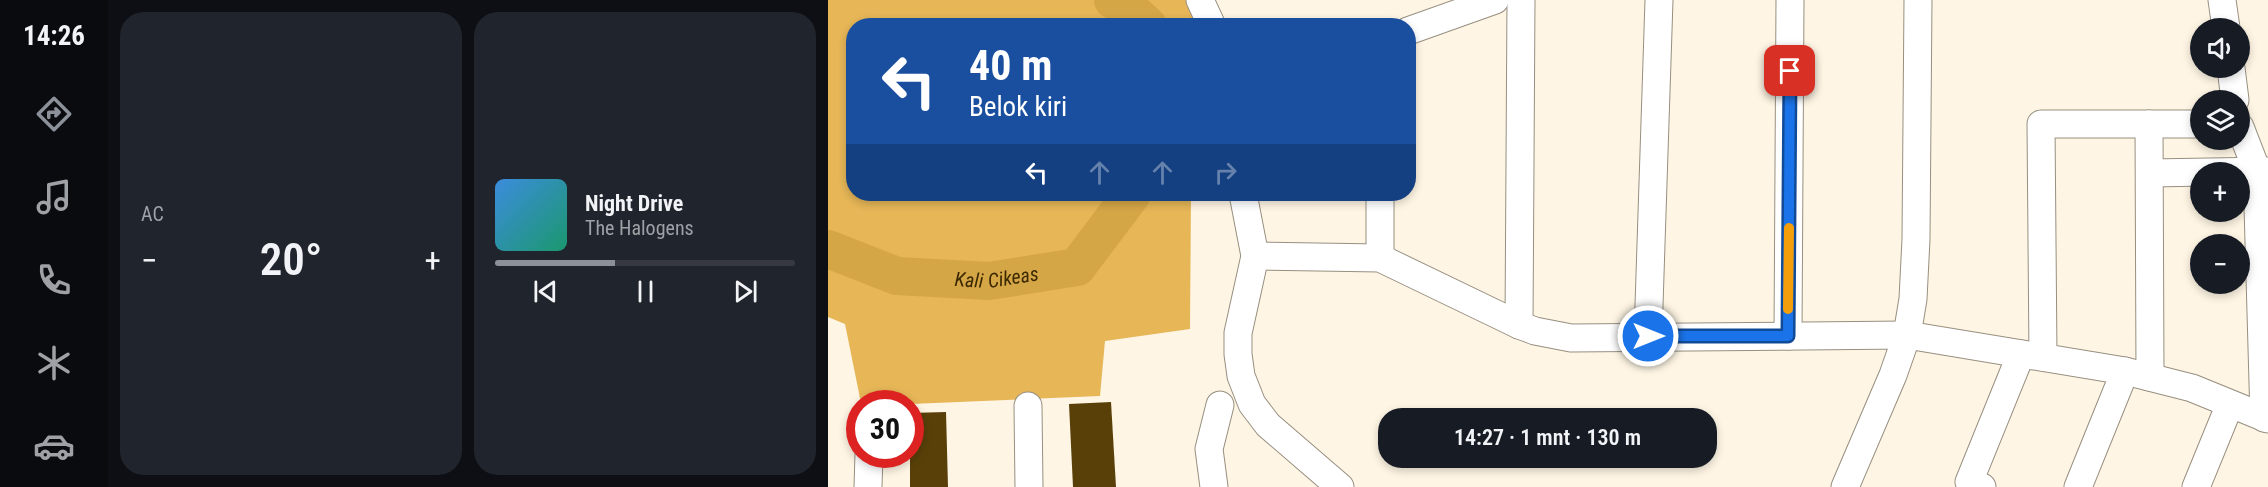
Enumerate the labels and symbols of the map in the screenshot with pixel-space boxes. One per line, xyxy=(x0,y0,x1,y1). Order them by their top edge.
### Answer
pin xyxy=(1764,45,1815,96)
water label: Kali Cikeas xyxy=(954,261,1040,293)
position arrow xyxy=(1616,304,1680,368)
speed limit sign: 30 xyxy=(846,390,924,468)

